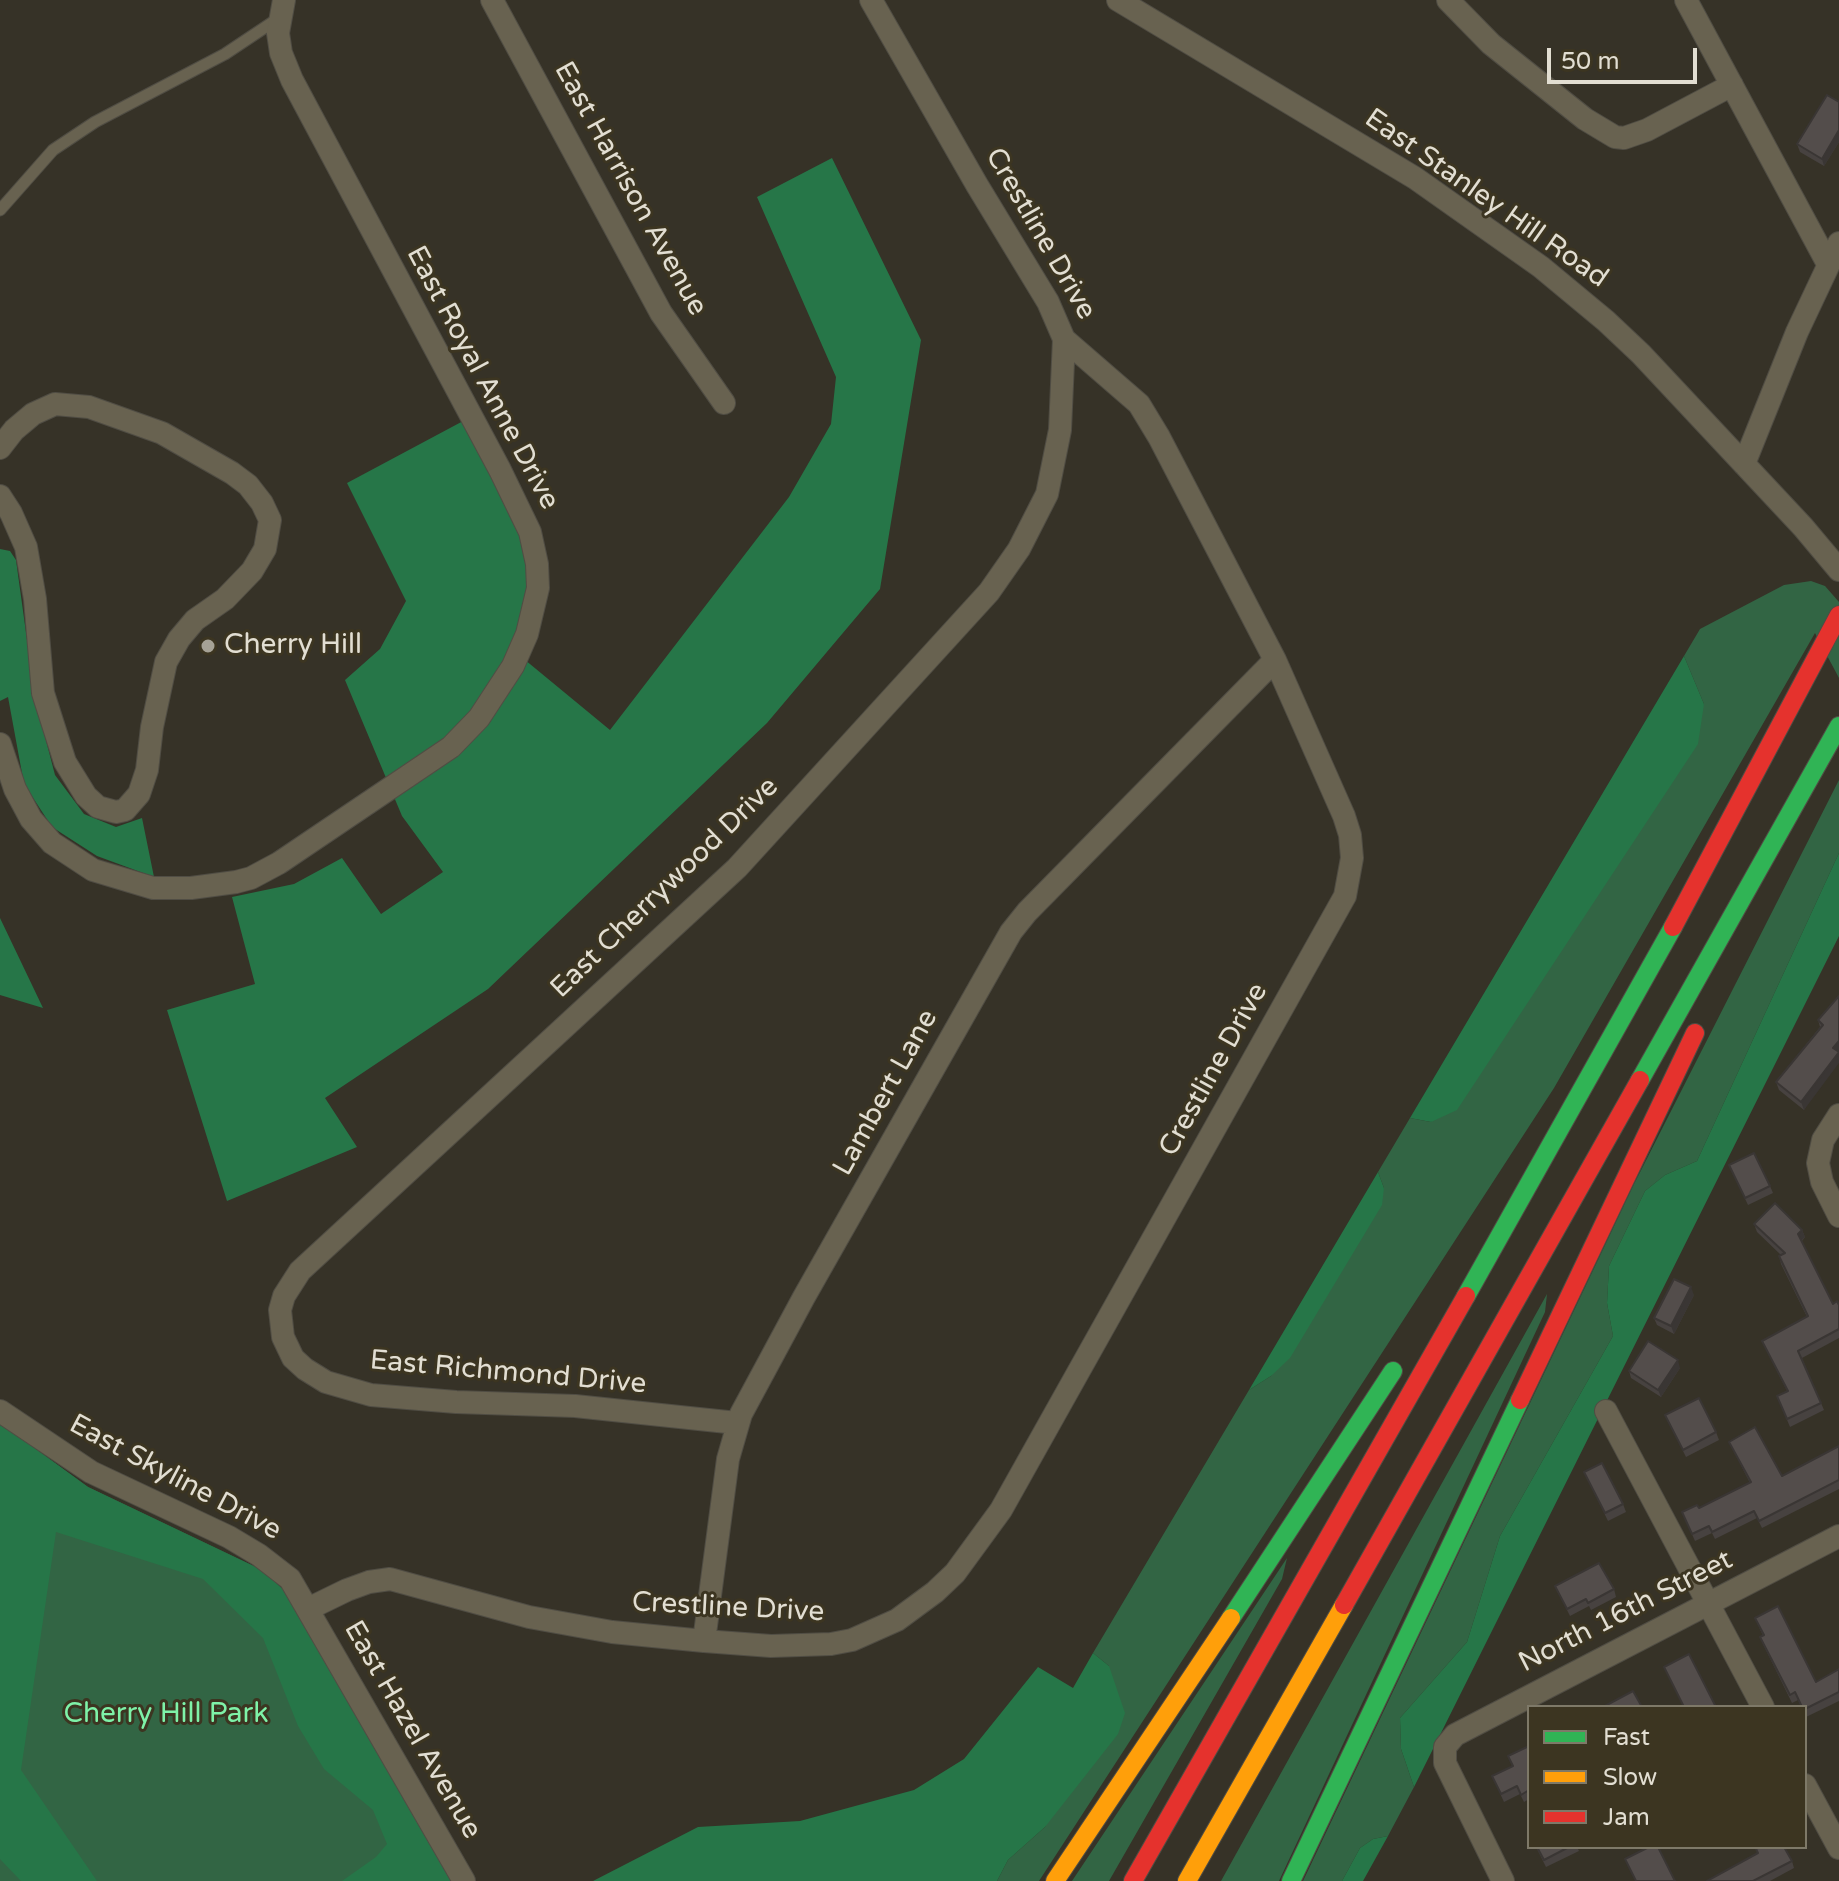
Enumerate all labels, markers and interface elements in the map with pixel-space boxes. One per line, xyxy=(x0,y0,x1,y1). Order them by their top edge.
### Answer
scale bar xyxy=(1551,32,1701,82)
text: 50 m xyxy=(1561,47,1619,76)
street label: East Harrison Avenue xyxy=(546,56,714,322)
street label: East Stanley Hill Road xyxy=(1358,102,1614,296)
street label: Crestline Drive xyxy=(977,142,1103,326)
street label: East Royal Anne Drive xyxy=(398,241,566,515)
place label: Cherry Hill xyxy=(224,629,362,663)
marker: Cherry Hill xyxy=(199,637,217,655)
street label: East Cherrywood Drive xyxy=(544,771,786,1005)
street label: Crestline Drive xyxy=(1153,978,1275,1162)
street label: Lambert Lane xyxy=(827,1004,945,1182)
street label: East Richmond Drive xyxy=(368,1344,648,1402)
street label: East Skyline Drive xyxy=(63,1408,287,1548)
street label: North 16th Street xyxy=(1514,1544,1738,1680)
street label: Crestline Drive xyxy=(631,1586,825,1630)
street label: East Hazel Avenue xyxy=(336,1615,488,1845)
park label: Cherry Hill Park xyxy=(64,1698,268,1732)
legend xyxy=(1527,1705,1807,1849)
text: Fast xyxy=(1603,1723,1650,1752)
text: Slow xyxy=(1603,1763,1657,1792)
text: Jam xyxy=(1603,1803,1650,1832)

